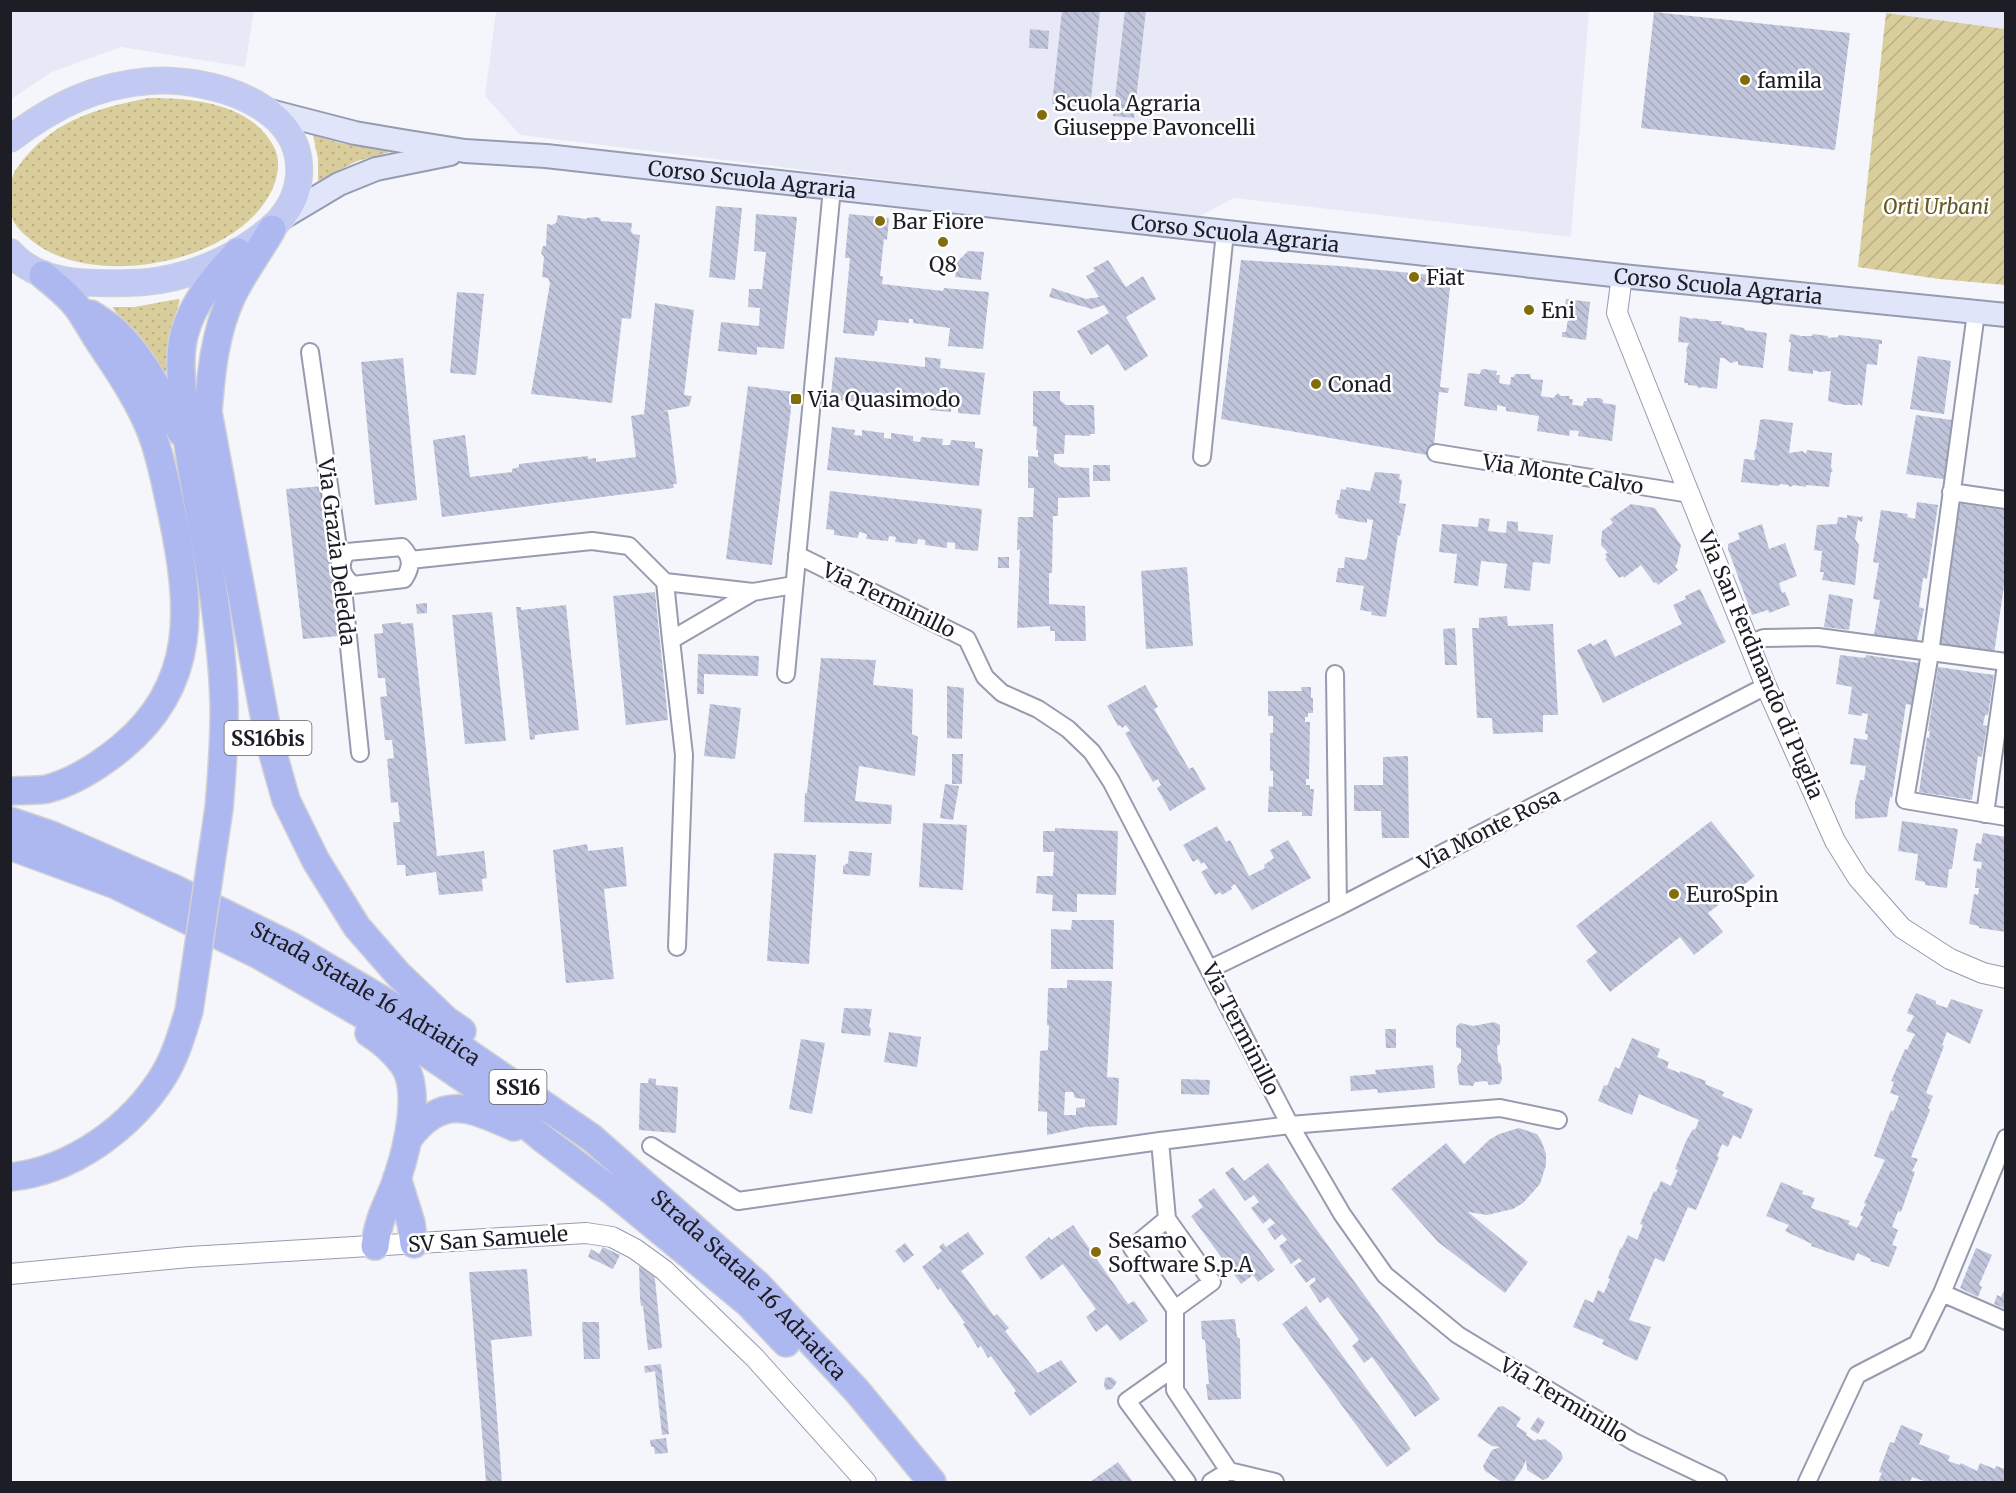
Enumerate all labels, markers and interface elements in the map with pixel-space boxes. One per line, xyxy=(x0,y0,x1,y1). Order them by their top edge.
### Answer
place label: famila xyxy=(1757,67,1822,94)
marker: famila xyxy=(1738,73,1752,87)
place label: Scuola Agraria Giuseppe Pavoncelli xyxy=(1054,90,1256,141)
marker: Scuola Agraria Giuseppe Pavoncelli xyxy=(1035,108,1049,122)
street label: Corso Scuola Agraria xyxy=(647,154,858,204)
park label: Orti Urbani xyxy=(1883,193,1989,220)
place label: Bar Fiore xyxy=(892,208,984,235)
street label: Corso Scuola Agraria xyxy=(1130,208,1341,258)
marker: Bar Fiore xyxy=(873,214,887,228)
marker: Q8 xyxy=(936,235,950,249)
place label: Q8 xyxy=(929,251,957,278)
street label: Corso Scuola Agraria xyxy=(1613,262,1824,310)
place label: Fiat xyxy=(1426,264,1465,291)
marker: Fiat xyxy=(1407,270,1421,284)
place label: Eni xyxy=(1541,297,1575,324)
marker: Eni xyxy=(1522,303,1536,317)
place label: Conad xyxy=(1328,371,1392,398)
marker: Conad xyxy=(1309,377,1323,391)
place label: Via Quasimodo xyxy=(807,386,960,413)
marker: Via Quasimodo xyxy=(789,392,803,406)
street label: Via Monte Calvo xyxy=(1480,448,1645,500)
street label: Via Grazia Deledda xyxy=(312,456,362,647)
street label: Via San Ferdinando di Puglia xyxy=(1692,526,1830,803)
street label: Via Terminillo xyxy=(817,556,960,644)
road number: SS16bis xyxy=(224,721,312,755)
street label: Via Monte Rosa xyxy=(1413,782,1564,877)
place label: EuroSpin xyxy=(1686,881,1779,908)
marker: EuroSpin xyxy=(1667,887,1681,901)
street label: Strada Statale 16 Adriatica xyxy=(246,915,486,1071)
street label: Via Terminillo xyxy=(1196,958,1286,1100)
road number: SS16 xyxy=(490,1070,546,1104)
street label: Strada Statale 16 Adriatica xyxy=(646,1183,853,1385)
street label: SV San Samuele xyxy=(407,1220,569,1258)
place label: Sesamo Software S.p.A xyxy=(1108,1227,1253,1278)
marker: Sesamo Software S.p.A xyxy=(1089,1245,1103,1259)
street label: Via Terminillo xyxy=(1494,1351,1633,1449)

